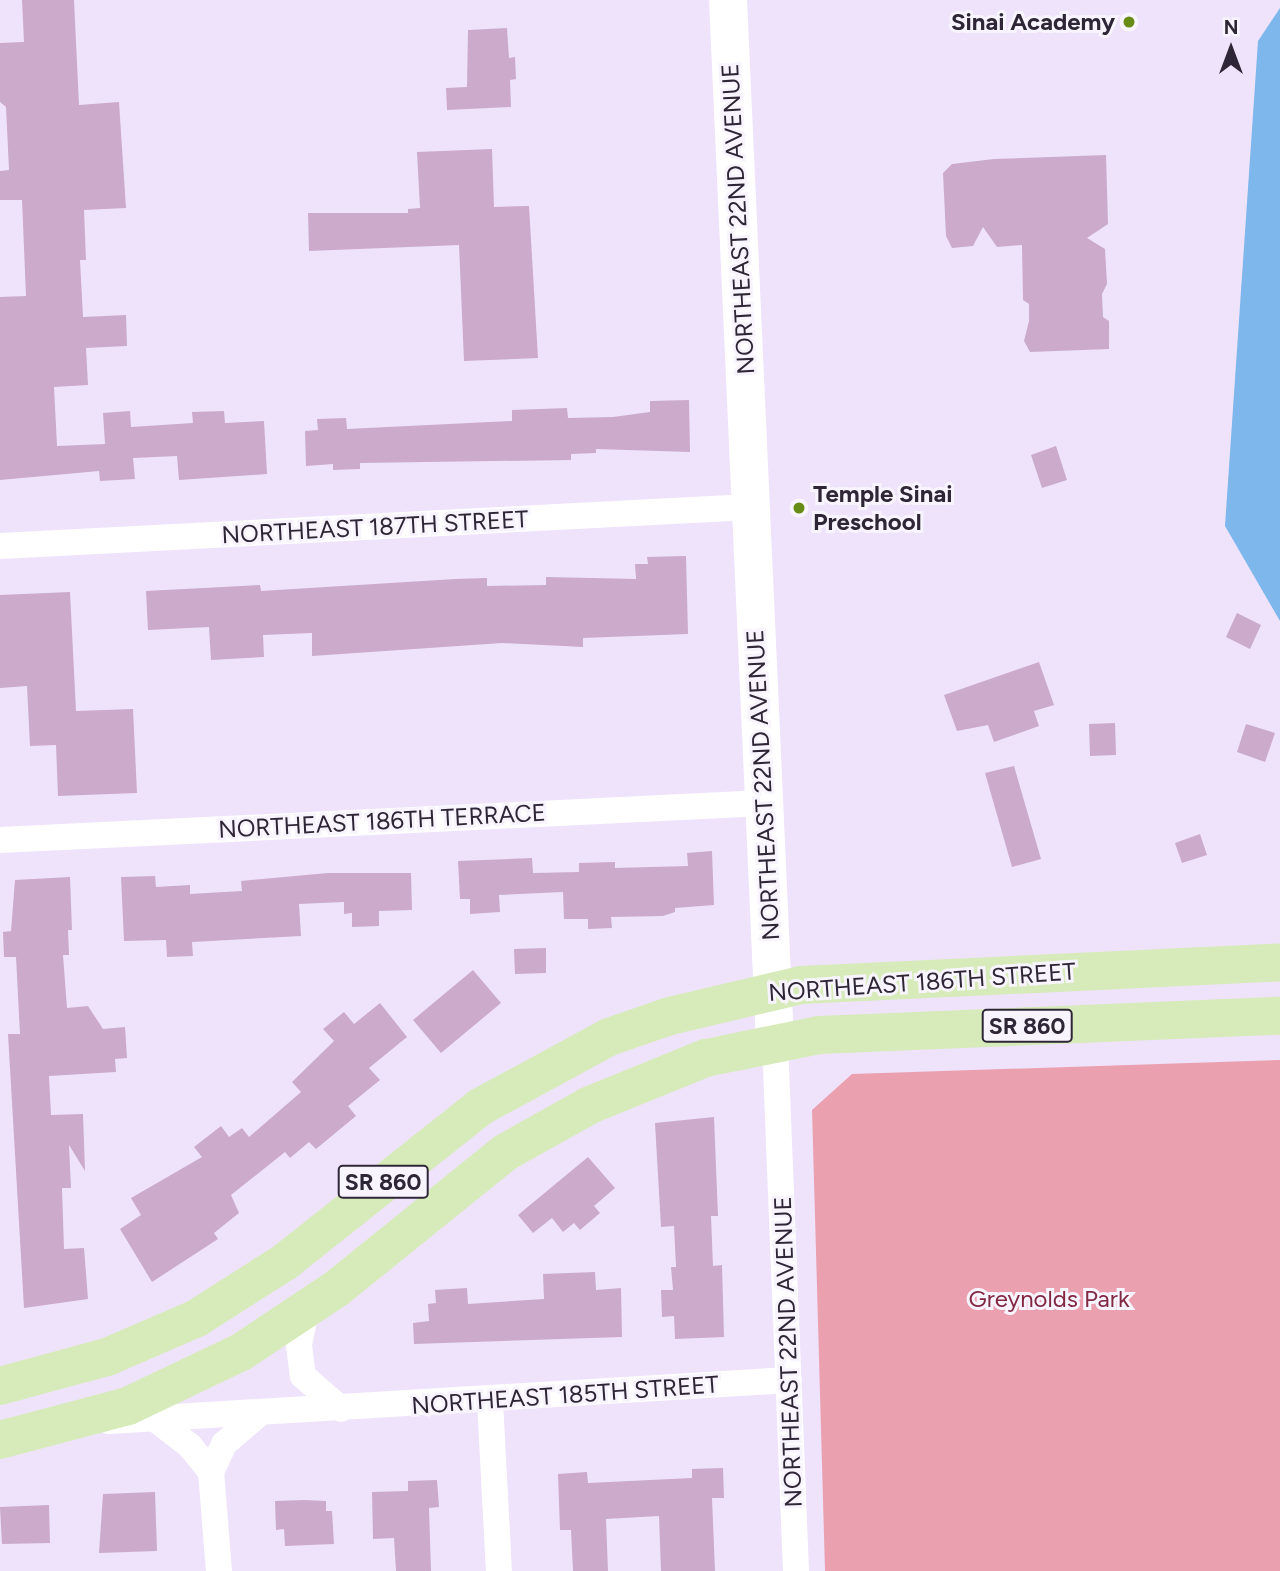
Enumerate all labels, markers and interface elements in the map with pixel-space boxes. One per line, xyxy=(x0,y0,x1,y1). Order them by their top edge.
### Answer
place label: Sinai Academy xyxy=(951,8,1115,36)
marker: Sinai Academy xyxy=(1121,14,1137,30)
north arrow xyxy=(1196,14,1266,84)
text: N xyxy=(1224,16,1238,39)
street label: NORTHEAST 22ND AVENUE xyxy=(715,63,761,375)
place label: Temple Sinai Preschool xyxy=(813,480,953,536)
marker: Temple Sinai Preschool xyxy=(791,500,807,516)
street label: NORTHEAST 187TH STREET xyxy=(221,505,529,549)
street label: NORTHEAST 22ND AVENUE xyxy=(740,629,786,941)
street label: NORTHEAST 186TH TERRACE xyxy=(217,798,547,844)
street label: NORTHEAST 186TH STREET xyxy=(767,957,1077,1007)
road number: SR 860 xyxy=(982,1007,1072,1046)
road number: SR 860 xyxy=(338,1162,428,1202)
street label: NORTHEAST 22ND AVENUE xyxy=(768,1196,808,1508)
park label: Greynolds Park xyxy=(968,1285,1130,1313)
street label: NORTHEAST 185TH STREET xyxy=(410,1370,720,1420)

